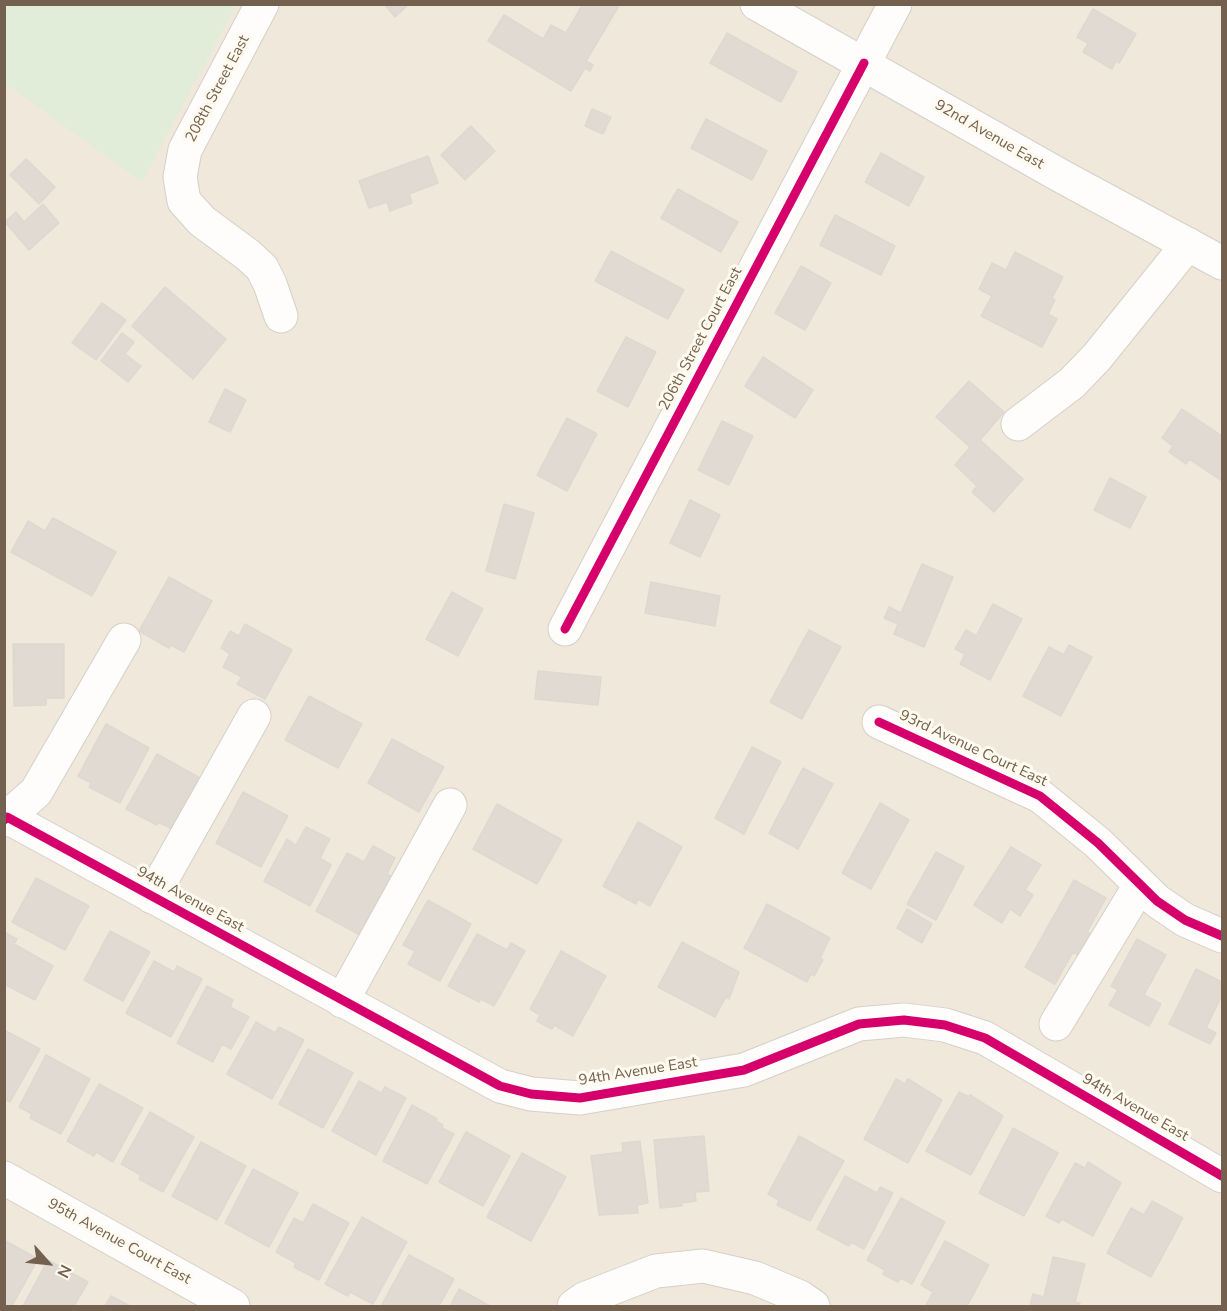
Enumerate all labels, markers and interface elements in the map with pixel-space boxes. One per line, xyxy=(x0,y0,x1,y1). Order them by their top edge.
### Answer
street label: 208th Street East xyxy=(182,33,254,145)
street label: 92nd Avenue East xyxy=(931,96,1047,174)
street label: 206th Street Court East xyxy=(656,264,746,414)
street label: 93rd Avenue Court East xyxy=(896,707,1050,791)
street label: 94th Avenue East xyxy=(133,863,247,937)
street label: 94th Avenue East xyxy=(578,1054,698,1090)
street label: 94th Avenue East xyxy=(1079,1070,1191,1146)
street label: 95th Avenue Court East xyxy=(44,1195,194,1289)
north arrow xyxy=(18,1233,78,1293)
text: N xyxy=(52,1261,77,1281)

